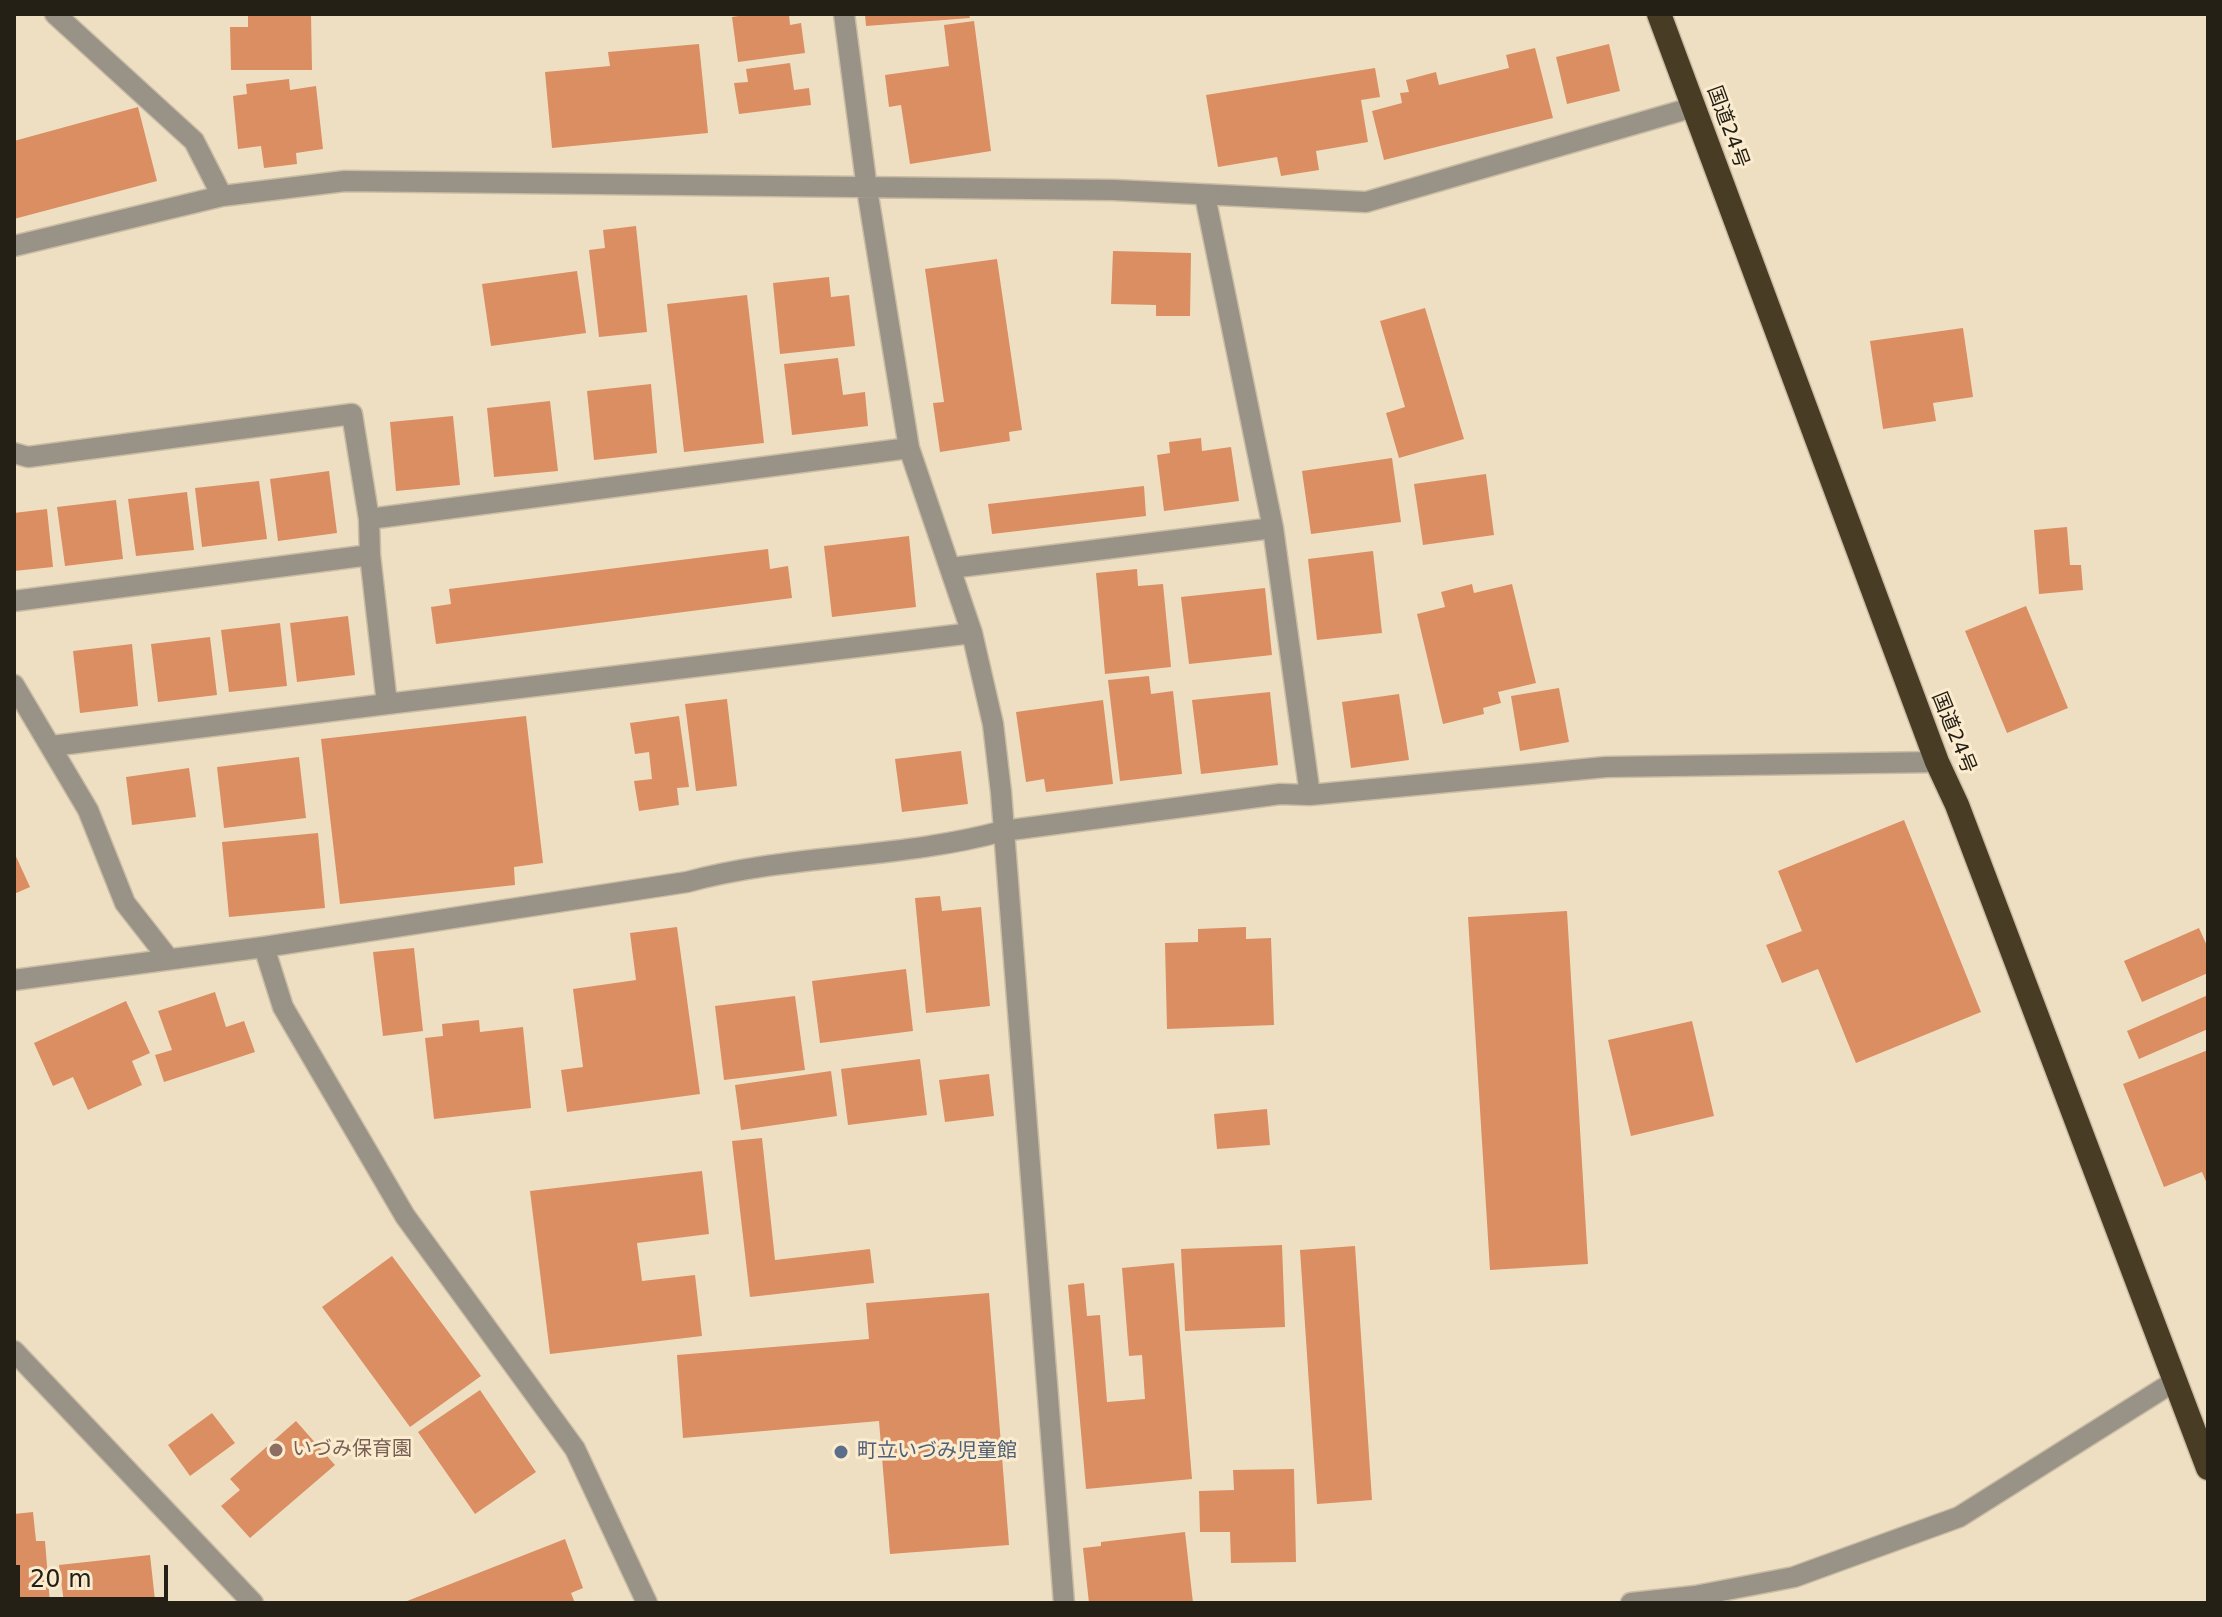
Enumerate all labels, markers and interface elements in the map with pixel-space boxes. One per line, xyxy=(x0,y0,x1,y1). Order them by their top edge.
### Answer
street label: 国道24号 xyxy=(1701,83,1753,171)
street label: 国道24号 xyxy=(1926,689,1980,777)
place label: いづみ保育園 xyxy=(292,1438,412,1462)
place label: 町立いづみ児童館 xyxy=(857,1440,1017,1464)
marker: いづみ保育園 xyxy=(267,1441,285,1459)
marker: 町立いづみ児童館 xyxy=(832,1443,850,1461)
scale bar xyxy=(20,1549,172,1599)
text: 20 m xyxy=(30,1565,92,1593)

